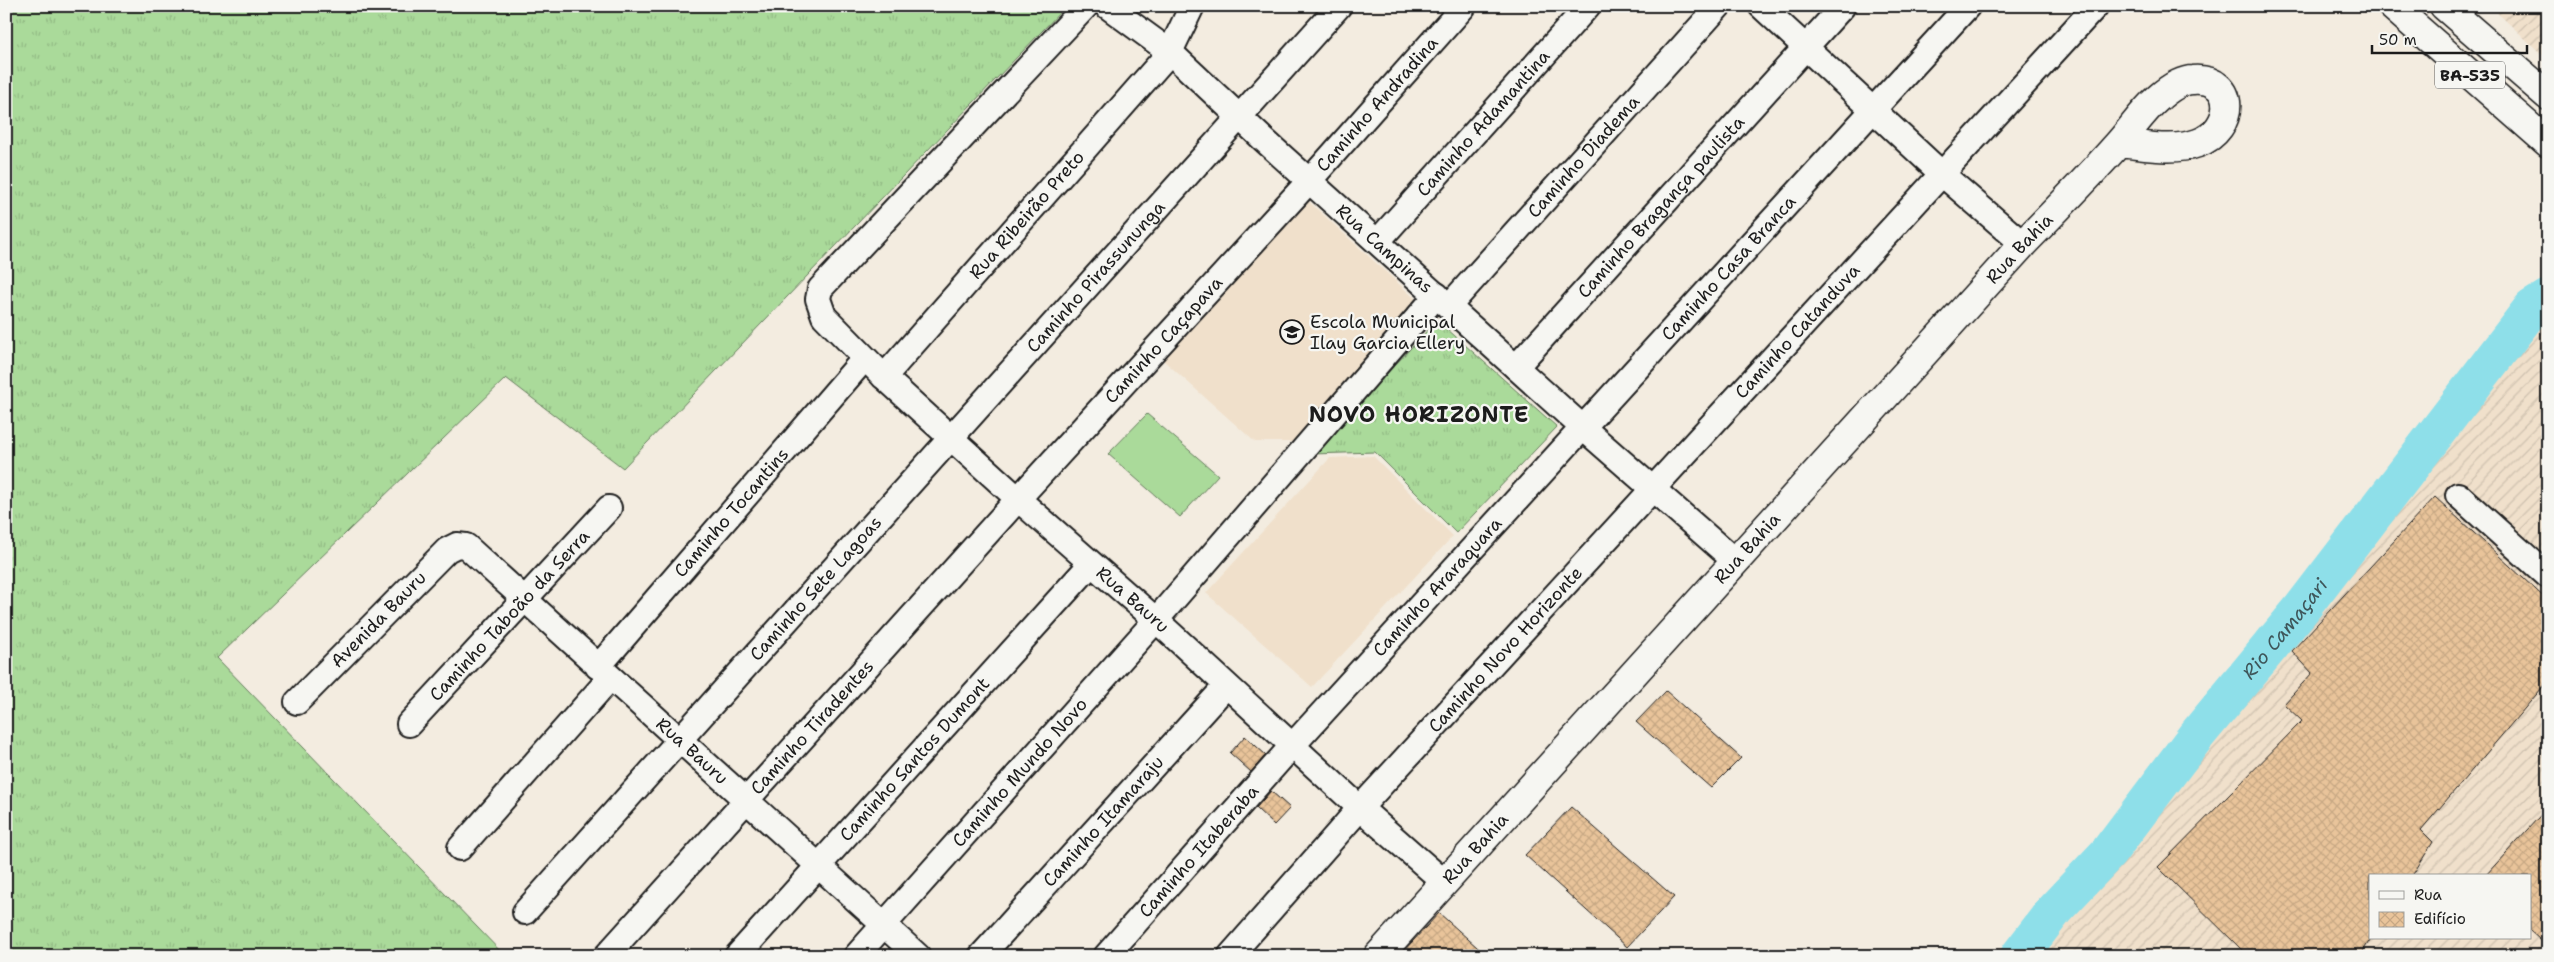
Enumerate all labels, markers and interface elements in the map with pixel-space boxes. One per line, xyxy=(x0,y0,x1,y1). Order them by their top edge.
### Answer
scale bar xyxy=(2372,22,2526,54)
text: 50 m xyxy=(2379,30,2417,50)
street label: Caminho Andradina xyxy=(1311,31,1443,177)
street label: Caminho Adamantina xyxy=(1411,45,1555,202)
road number: BA-535 xyxy=(2435,62,2505,88)
street label: Caminho Diadema xyxy=(1522,90,1645,223)
street label: Caminho Bragança paulista xyxy=(1572,111,1750,303)
street label: Rua Ribeirão Preto xyxy=(964,146,1090,284)
street label: Caminho Casa Branca xyxy=(1656,190,1801,346)
street label: Caminho Pirassununga xyxy=(1021,196,1170,358)
street label: Rua Campinas xyxy=(1331,199,1438,299)
street label: Rua Bahia xyxy=(1981,208,2058,289)
street label: Caminho Catanduva xyxy=(1730,259,1865,404)
street label: Caminho Caçapava xyxy=(1099,271,1228,409)
place label: Escola Municipal Ilay Garcia Ellery xyxy=(1310,310,1465,355)
school or university icon: Escola Municipal Ilay Garcia Ellery xyxy=(1279,319,1305,345)
district label: NOVO HORIZONTE xyxy=(1309,400,1529,429)
street label: Caminho Tocantins xyxy=(669,443,794,583)
street label: Rua Bahia xyxy=(1709,508,1786,589)
street label: Caminho Sete Lagoas xyxy=(744,511,887,666)
street label: Caminho Araraquara xyxy=(1367,512,1507,662)
street label: Caminho Taboão da Serra xyxy=(424,524,595,706)
street label: Rua Bauru xyxy=(1091,561,1174,638)
street label: Caminho Novo Horizonte xyxy=(1423,561,1588,738)
street label: Avenida Bauru xyxy=(325,566,432,673)
water label: Rio Camaçari xyxy=(2236,573,2334,684)
street label: Caminho Tiradentes xyxy=(745,655,879,800)
street label: Caminho Santos Dumont xyxy=(834,672,995,847)
street label: Caminho Mundo Novo xyxy=(947,693,1093,852)
street label: Rua Bauru xyxy=(651,712,733,790)
street label: Caminho Itamaraju xyxy=(1038,750,1169,892)
street label: Caminho Itaberaba xyxy=(1133,780,1264,923)
street label: Rua Bahia xyxy=(1437,808,1514,889)
legend xyxy=(2369,874,2532,940)
text: Rua xyxy=(2414,885,2443,905)
text: Edifício xyxy=(2414,909,2466,929)

